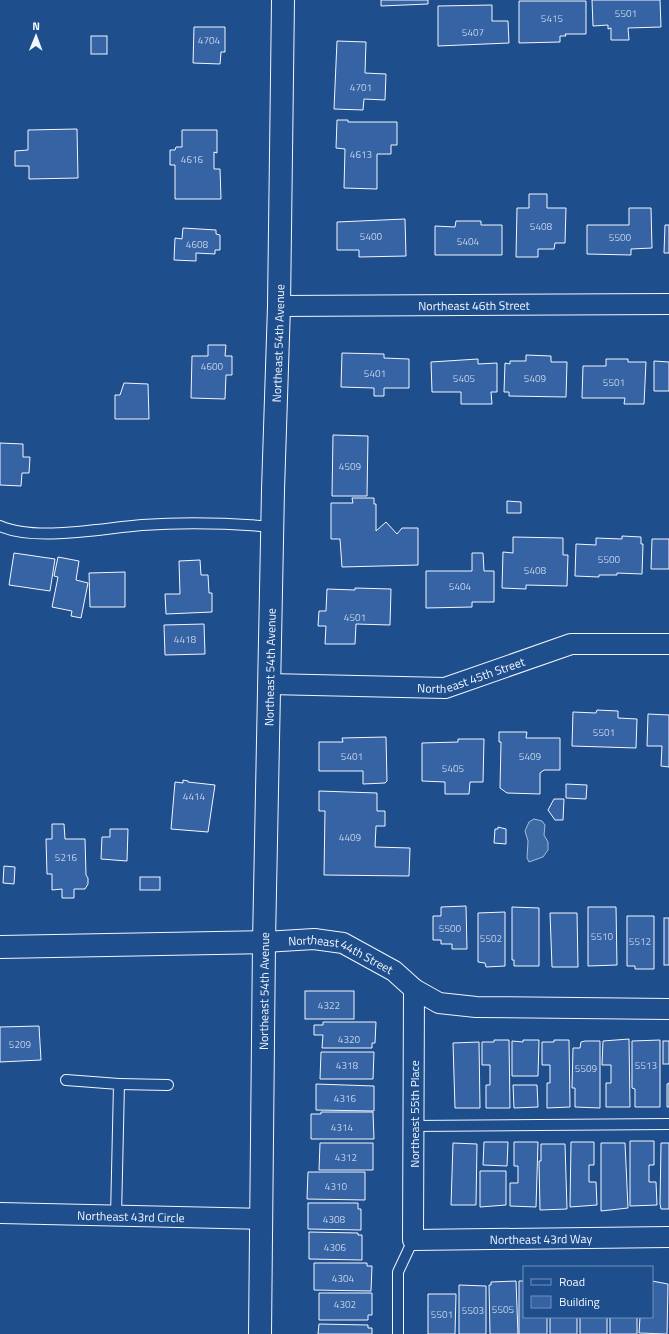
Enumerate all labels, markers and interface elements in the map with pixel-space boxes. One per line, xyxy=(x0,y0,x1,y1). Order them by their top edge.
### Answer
house number: 5501 xyxy=(615,6,637,21)
house number: 5415 xyxy=(541,11,564,26)
north arrow xyxy=(16,16,56,56)
text: N xyxy=(32,18,40,34)
house number: 5407 xyxy=(462,25,484,40)
house number: 4704 xyxy=(198,33,221,48)
house number: 4701 xyxy=(350,80,372,95)
house number: 4613 xyxy=(350,147,372,162)
house number: 4616 xyxy=(181,152,204,167)
house number: 5408 xyxy=(530,219,553,234)
house number: 5400 xyxy=(360,229,383,244)
house number: 5500 xyxy=(609,230,632,245)
house number: 5404 xyxy=(457,234,480,249)
house number: 4608 xyxy=(186,237,209,252)
street label: Northeast 54th Avenue xyxy=(266,284,289,403)
street label: Northeast 46th Street xyxy=(418,295,531,315)
house number: 4600 xyxy=(201,359,224,374)
house number: 5401 xyxy=(364,366,386,381)
house number: 5405 xyxy=(453,371,476,386)
house number: 5409 xyxy=(524,371,547,386)
house number: 5501 xyxy=(603,375,625,390)
house number: 4509 xyxy=(339,459,362,474)
house number: 5500 xyxy=(598,552,621,567)
house number: 5408 xyxy=(524,563,547,578)
house number: 5404 xyxy=(449,579,472,594)
street label: Northeast 54th Avenue xyxy=(259,608,280,726)
house number: 4501 xyxy=(344,610,366,625)
house number: 4418 xyxy=(174,632,197,647)
street label: Northeast 45th Street xyxy=(417,651,528,698)
house number: 5501 xyxy=(593,725,615,740)
house number: 5401 xyxy=(341,749,363,764)
house number: 5409 xyxy=(519,749,542,764)
house number: 5405 xyxy=(442,761,465,776)
house number: 4414 xyxy=(183,789,206,804)
house number: 4409 xyxy=(339,830,362,845)
house number: 5216 xyxy=(55,850,78,865)
house number: 5500 xyxy=(439,921,462,936)
street label: Northeast 44th Street xyxy=(288,929,398,979)
house number: 5510 xyxy=(591,929,614,944)
house number: 5502 xyxy=(480,931,502,946)
street label: Northeast 54th Avenue xyxy=(253,932,274,1050)
house number: 5512 xyxy=(629,934,651,949)
house number: 4322 xyxy=(318,998,340,1013)
house number: 4320 xyxy=(338,1032,361,1047)
house number: 5209 xyxy=(9,1037,32,1052)
house number: 4318 xyxy=(336,1058,359,1073)
house number: 5513 xyxy=(635,1058,657,1073)
street label: Northeast 55th Place xyxy=(405,1060,424,1168)
house number: 5509 xyxy=(575,1061,598,1076)
house number: 4316 xyxy=(334,1091,357,1106)
house number: 4314 xyxy=(331,1120,354,1135)
house number: 4312 xyxy=(335,1150,357,1165)
house number: 4310 xyxy=(325,1179,348,1194)
street label: Northeast 43rd Circle xyxy=(77,1205,185,1227)
house number: 4308 xyxy=(323,1212,346,1227)
street label: Northeast 43rd Way xyxy=(490,1228,593,1249)
house number: 4306 xyxy=(324,1240,347,1255)
legend xyxy=(523,1266,653,1318)
house number: 4304 xyxy=(332,1271,355,1286)
text: Road xyxy=(559,1272,585,1291)
text: Building xyxy=(559,1292,600,1311)
house number: 4302 xyxy=(334,1297,356,1312)
house number: 5505 xyxy=(492,1302,515,1317)
house number: 5503 xyxy=(462,1303,484,1318)
house number: 5501 xyxy=(431,1307,453,1322)

